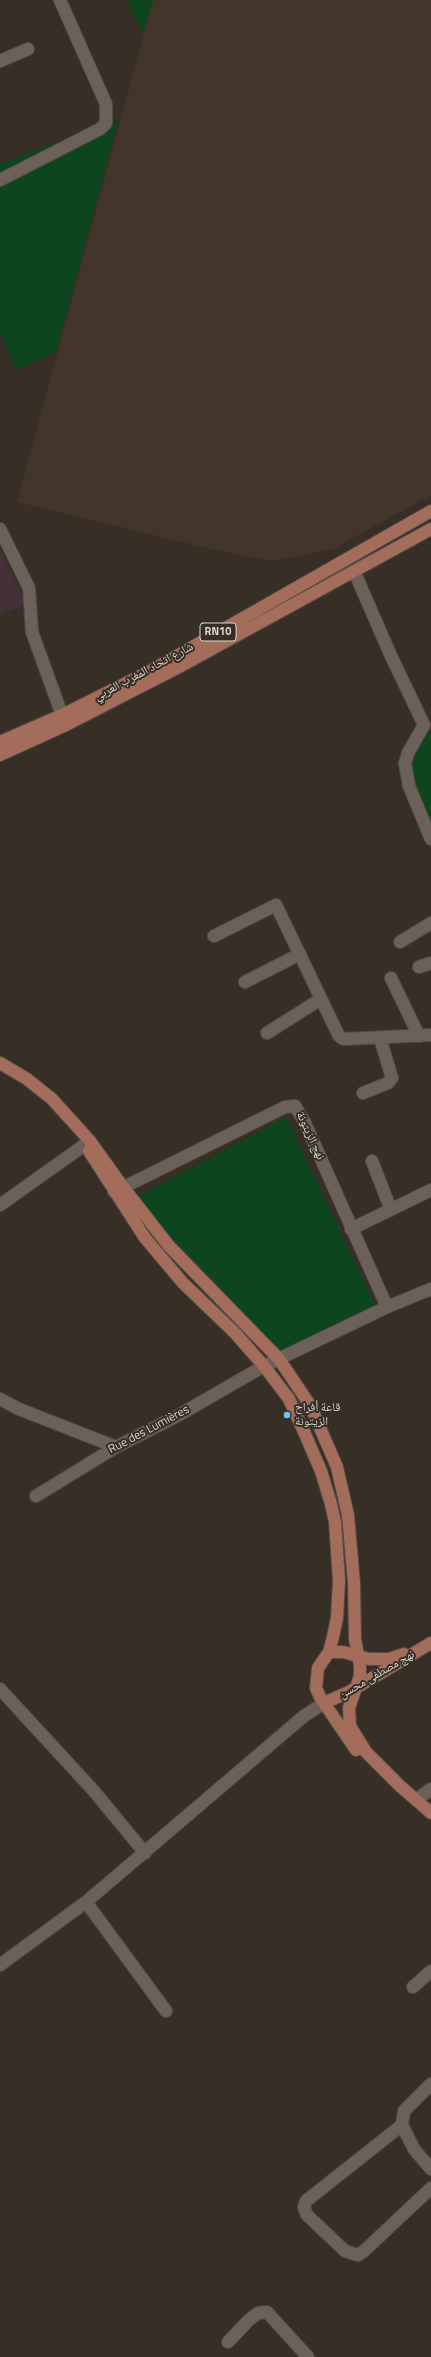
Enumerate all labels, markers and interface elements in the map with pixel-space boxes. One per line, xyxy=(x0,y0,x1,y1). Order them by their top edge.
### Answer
road number: RN10 xyxy=(200,623,236,641)
street label: شارع اتحاد المغرب العربي xyxy=(92,640,196,704)
street label: نهج الزيتونة xyxy=(293,1110,327,1162)
place label: قاعة أفراح الزيتونة xyxy=(295,1401,340,1429)
street label: Rue des Lumières xyxy=(106,1403,192,1457)
marker: قاعة أفراح الزيتونة xyxy=(282,1410,292,1420)
street label: نهج مصطفى محسن xyxy=(337,1648,417,1702)

